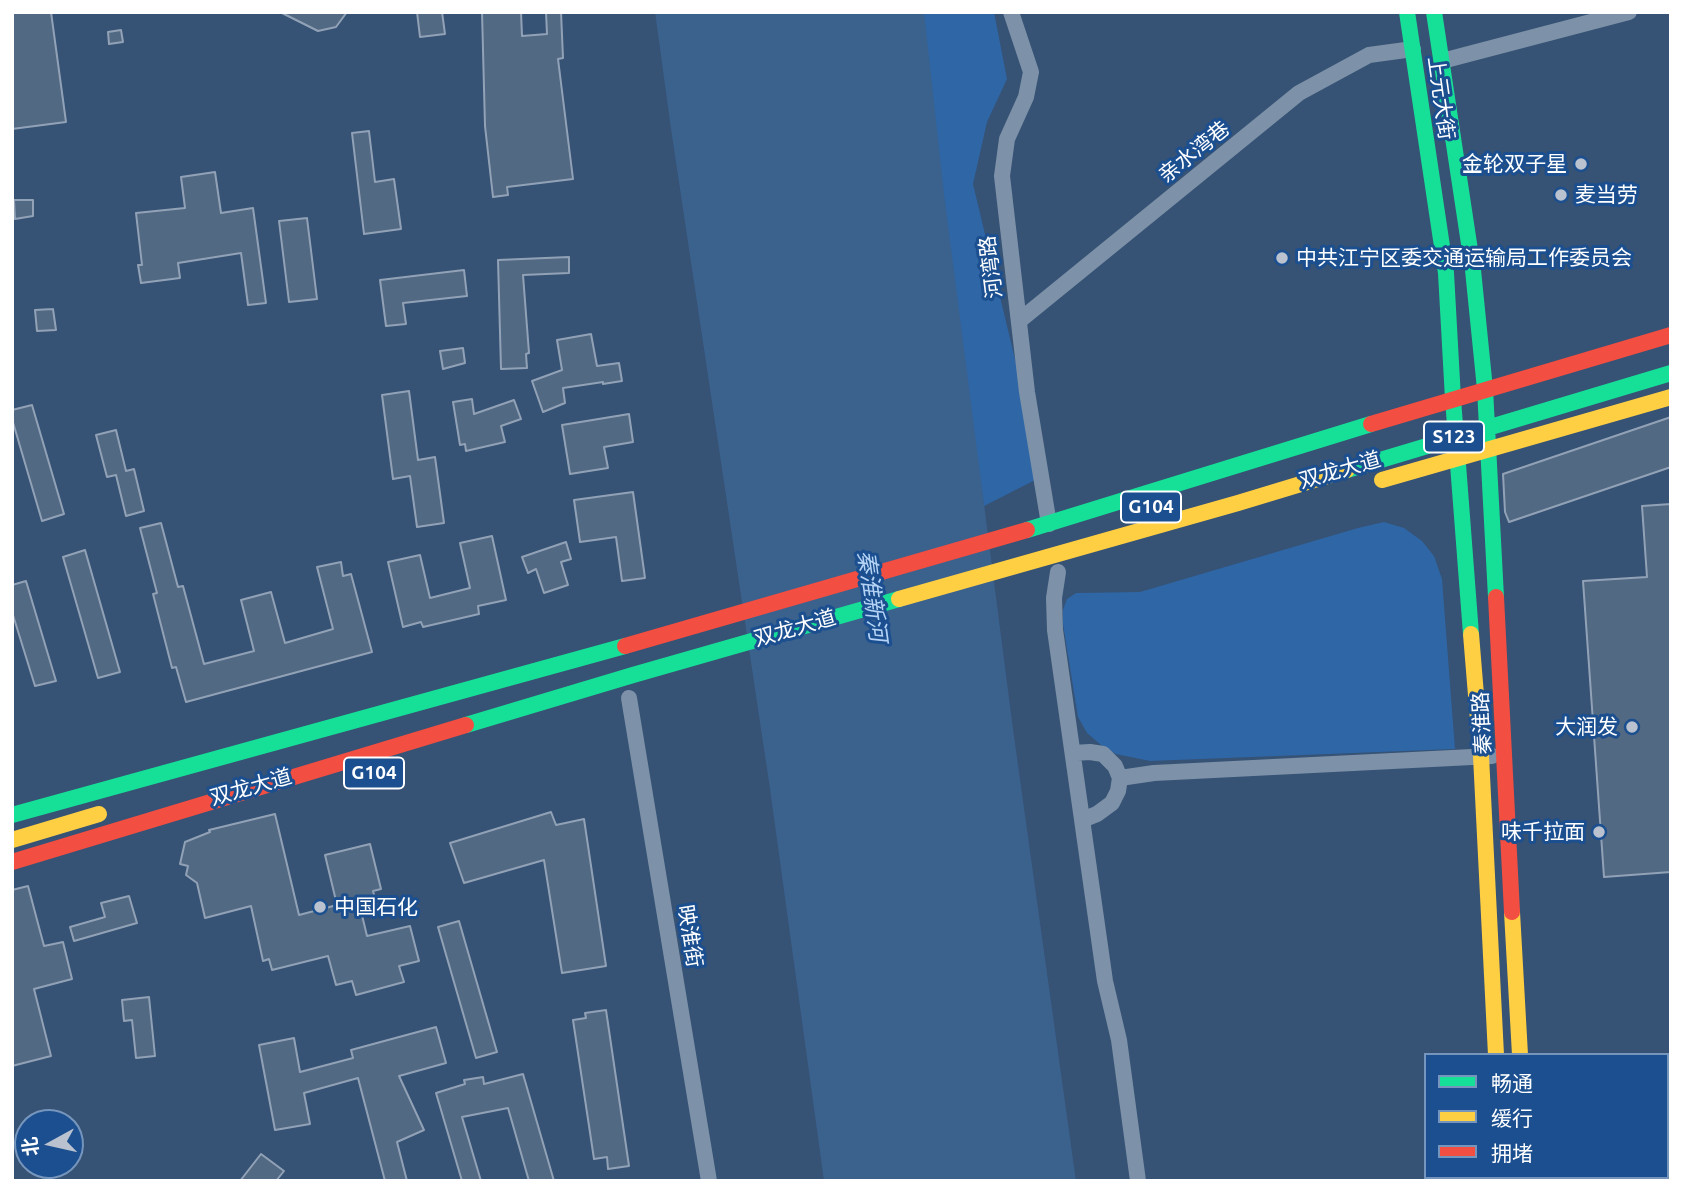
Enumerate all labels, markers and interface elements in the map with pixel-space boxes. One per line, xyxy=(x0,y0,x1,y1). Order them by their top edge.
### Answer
street label: 上元大街 xyxy=(1423,55,1459,141)
street label: 亲水湾巷 xyxy=(1153,116,1235,188)
place label: 金轮双子星 xyxy=(1462,151,1567,177)
marker: 金轮双子星 xyxy=(1573,156,1589,172)
place label: 麦当劳 xyxy=(1575,182,1638,208)
marker: 麦当劳 xyxy=(1553,187,1569,203)
street label: 河湾路 xyxy=(975,234,1007,300)
place label: 中共江宁区委交通运输局工作委员会 xyxy=(1296,245,1632,271)
marker: 中共江宁区委交通运输局工作委员会 xyxy=(1274,250,1290,266)
road number: S123 xyxy=(1424,422,1484,452)
street label: 双龙大道 xyxy=(1296,446,1384,494)
road number: G104 xyxy=(1121,492,1181,522)
water label: 秦淮新河 xyxy=(852,549,892,643)
street label: 双龙大道 xyxy=(751,604,839,652)
street label: 秦淮路 xyxy=(1468,691,1496,755)
place label: 大润发 xyxy=(1555,714,1618,740)
marker: 大润发 xyxy=(1624,719,1640,735)
road number: G104 xyxy=(344,758,404,788)
street label: 双龙大道 xyxy=(207,763,295,811)
place label: 味千拉面 xyxy=(1501,819,1585,845)
marker: 味千拉面 xyxy=(1591,824,1607,840)
place label: 中国石化 xyxy=(334,894,418,920)
marker: 中国石化 xyxy=(312,899,328,915)
street label: 映淮街 xyxy=(673,903,707,969)
legend xyxy=(1424,1053,1669,1179)
text: 畅通 xyxy=(1491,1071,1533,1095)
text: 缓行 xyxy=(1491,1106,1533,1130)
north arrow xyxy=(14,1109,84,1179)
text: 北 xyxy=(18,1136,42,1158)
text: 拥堵 xyxy=(1491,1141,1533,1165)

